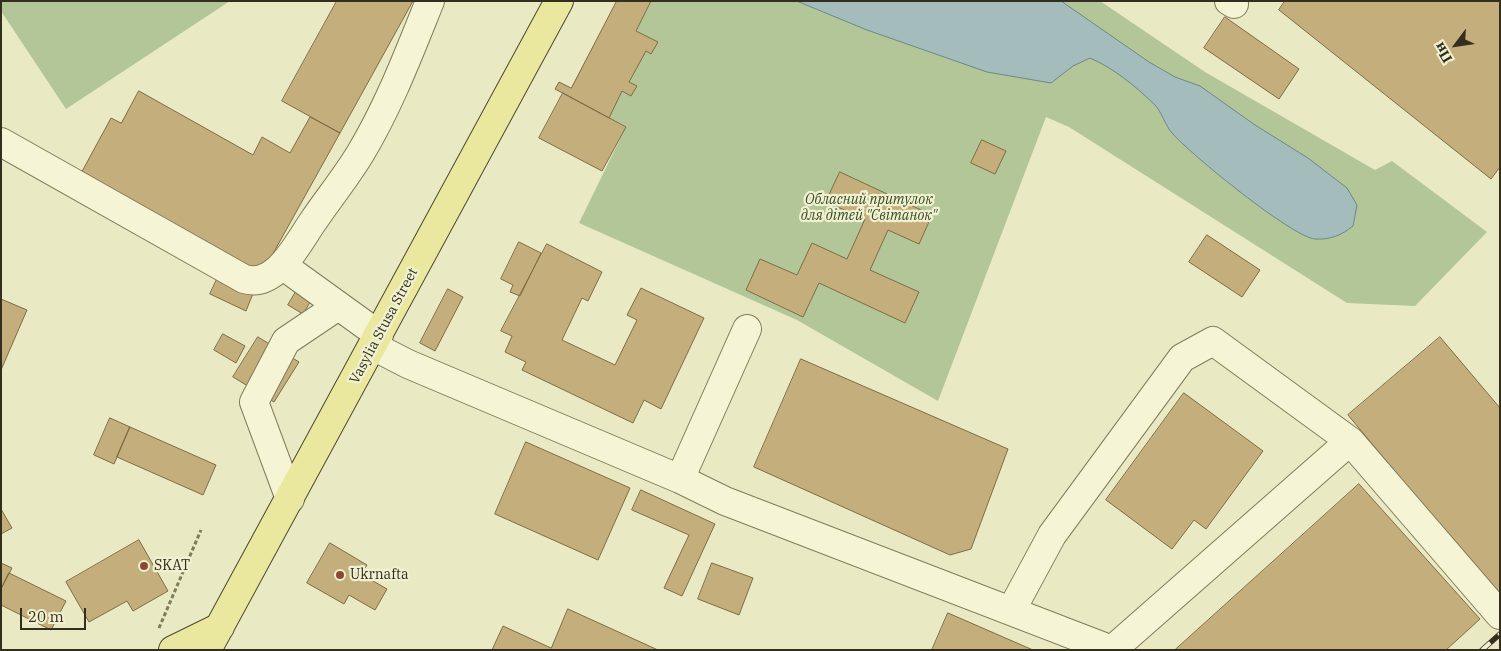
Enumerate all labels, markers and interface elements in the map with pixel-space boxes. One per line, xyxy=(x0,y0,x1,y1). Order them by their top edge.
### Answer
north arrow xyxy=(1431,20,1481,70)
text: Пн xyxy=(1430,39,1456,66)
park label: Обласний притулок для дітей "Світанок" xyxy=(801,192,937,224)
street label: Vasylia Stusa Street xyxy=(346,265,422,387)
place label: SKAT xyxy=(154,558,190,574)
marker: SKAT xyxy=(138,560,150,572)
place label: Ukrnafta xyxy=(350,567,409,583)
marker: Ukrnafta xyxy=(334,569,346,581)
scale bar xyxy=(22,598,89,630)
text: 20 m xyxy=(28,607,64,626)

